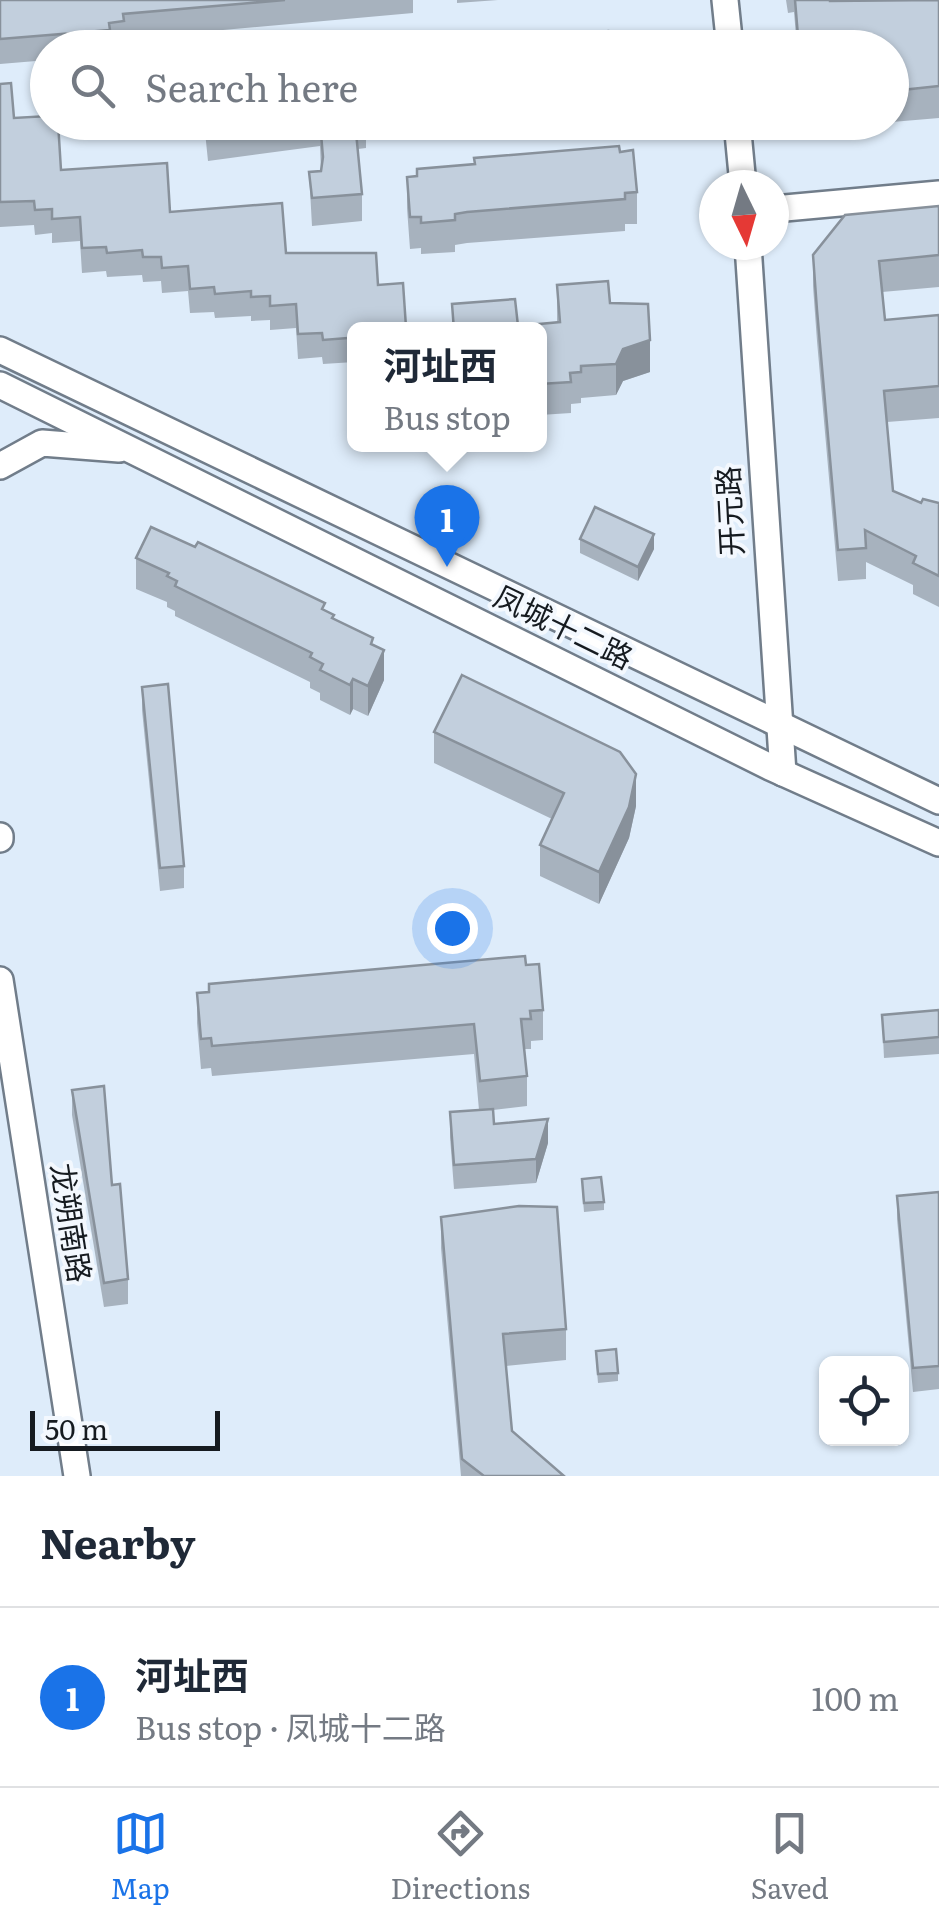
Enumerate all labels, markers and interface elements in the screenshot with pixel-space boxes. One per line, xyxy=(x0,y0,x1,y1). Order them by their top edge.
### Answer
search box xyxy=(30,30,909,140)
text: Search here xyxy=(145,57,358,114)
icon: search xyxy=(65,58,120,113)
north arrow xyxy=(699,170,789,260)
popup xyxy=(347,322,547,452)
text: 河址西 xyxy=(383,335,497,392)
text: Bus stop xyxy=(383,392,511,440)
street label: 开元路 xyxy=(704,465,752,557)
pin: 1 xyxy=(414,484,480,567)
street label: 凤城十二路 xyxy=(487,573,641,678)
your location xyxy=(427,903,478,954)
street label: 龙朔南路 xyxy=(42,1160,104,1285)
map controls xyxy=(819,1356,909,1446)
button: locate xyxy=(819,1356,909,1446)
scale bar xyxy=(30,1406,220,1450)
text: 50 m xyxy=(45,1407,108,1449)
text: Nearby xyxy=(40,1510,196,1572)
text: 河址西 xyxy=(135,1645,249,1702)
text: 1 xyxy=(66,1673,79,1721)
text: 100 m xyxy=(812,1673,899,1721)
text: Bus stop · 凤城十二路 xyxy=(135,1702,446,1750)
tab: Map xyxy=(110,1806,170,1908)
tab: Directions xyxy=(390,1806,530,1908)
tab: Saved xyxy=(751,1806,829,1908)

